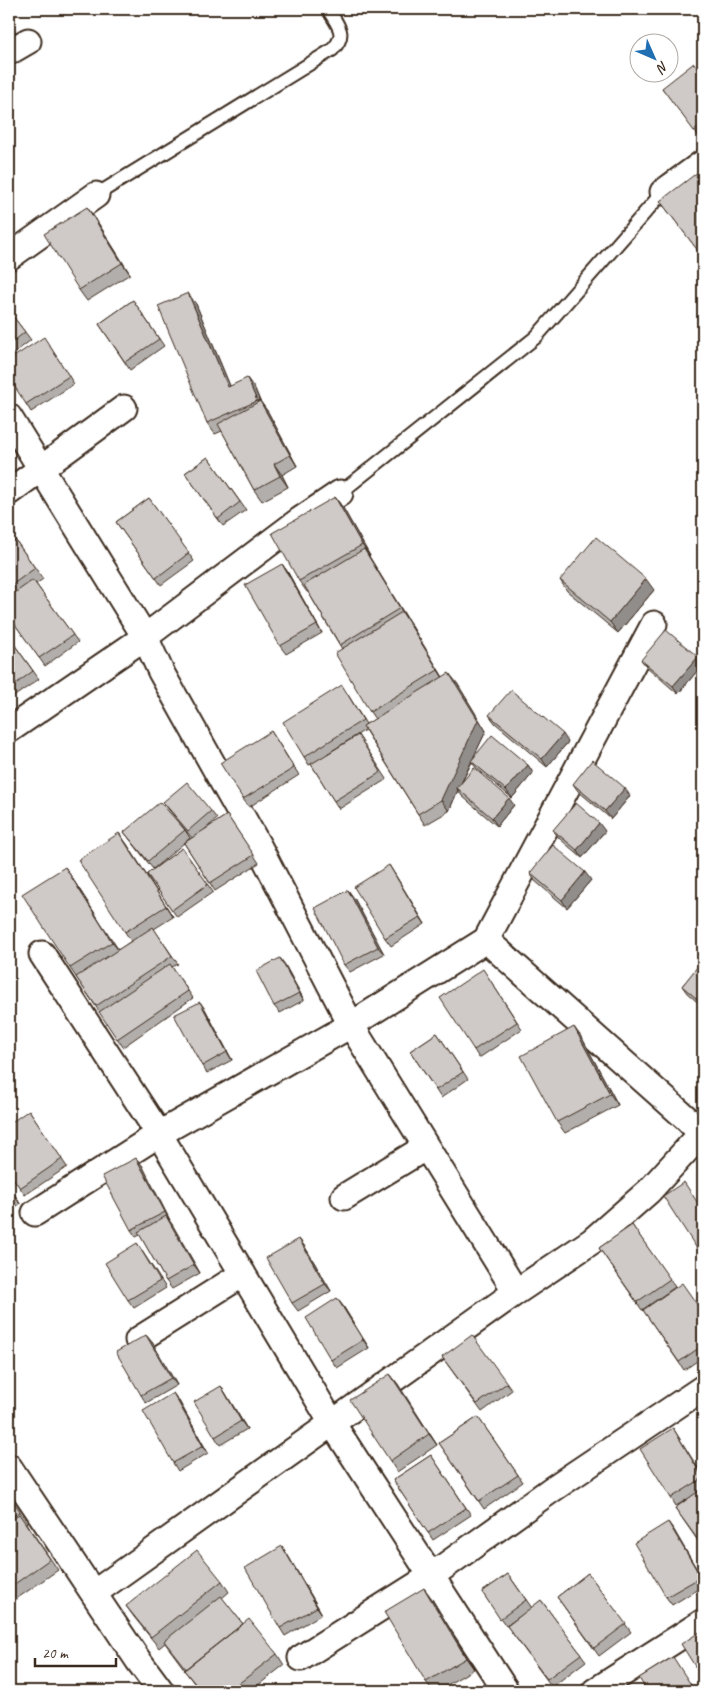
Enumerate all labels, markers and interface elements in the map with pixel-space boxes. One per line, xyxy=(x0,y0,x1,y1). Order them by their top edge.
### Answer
north arrow xyxy=(630,32,680,82)
text: N xyxy=(652,58,672,78)
scale bar xyxy=(35,1635,116,1667)
text: 20 m xyxy=(42,1644,69,1663)

